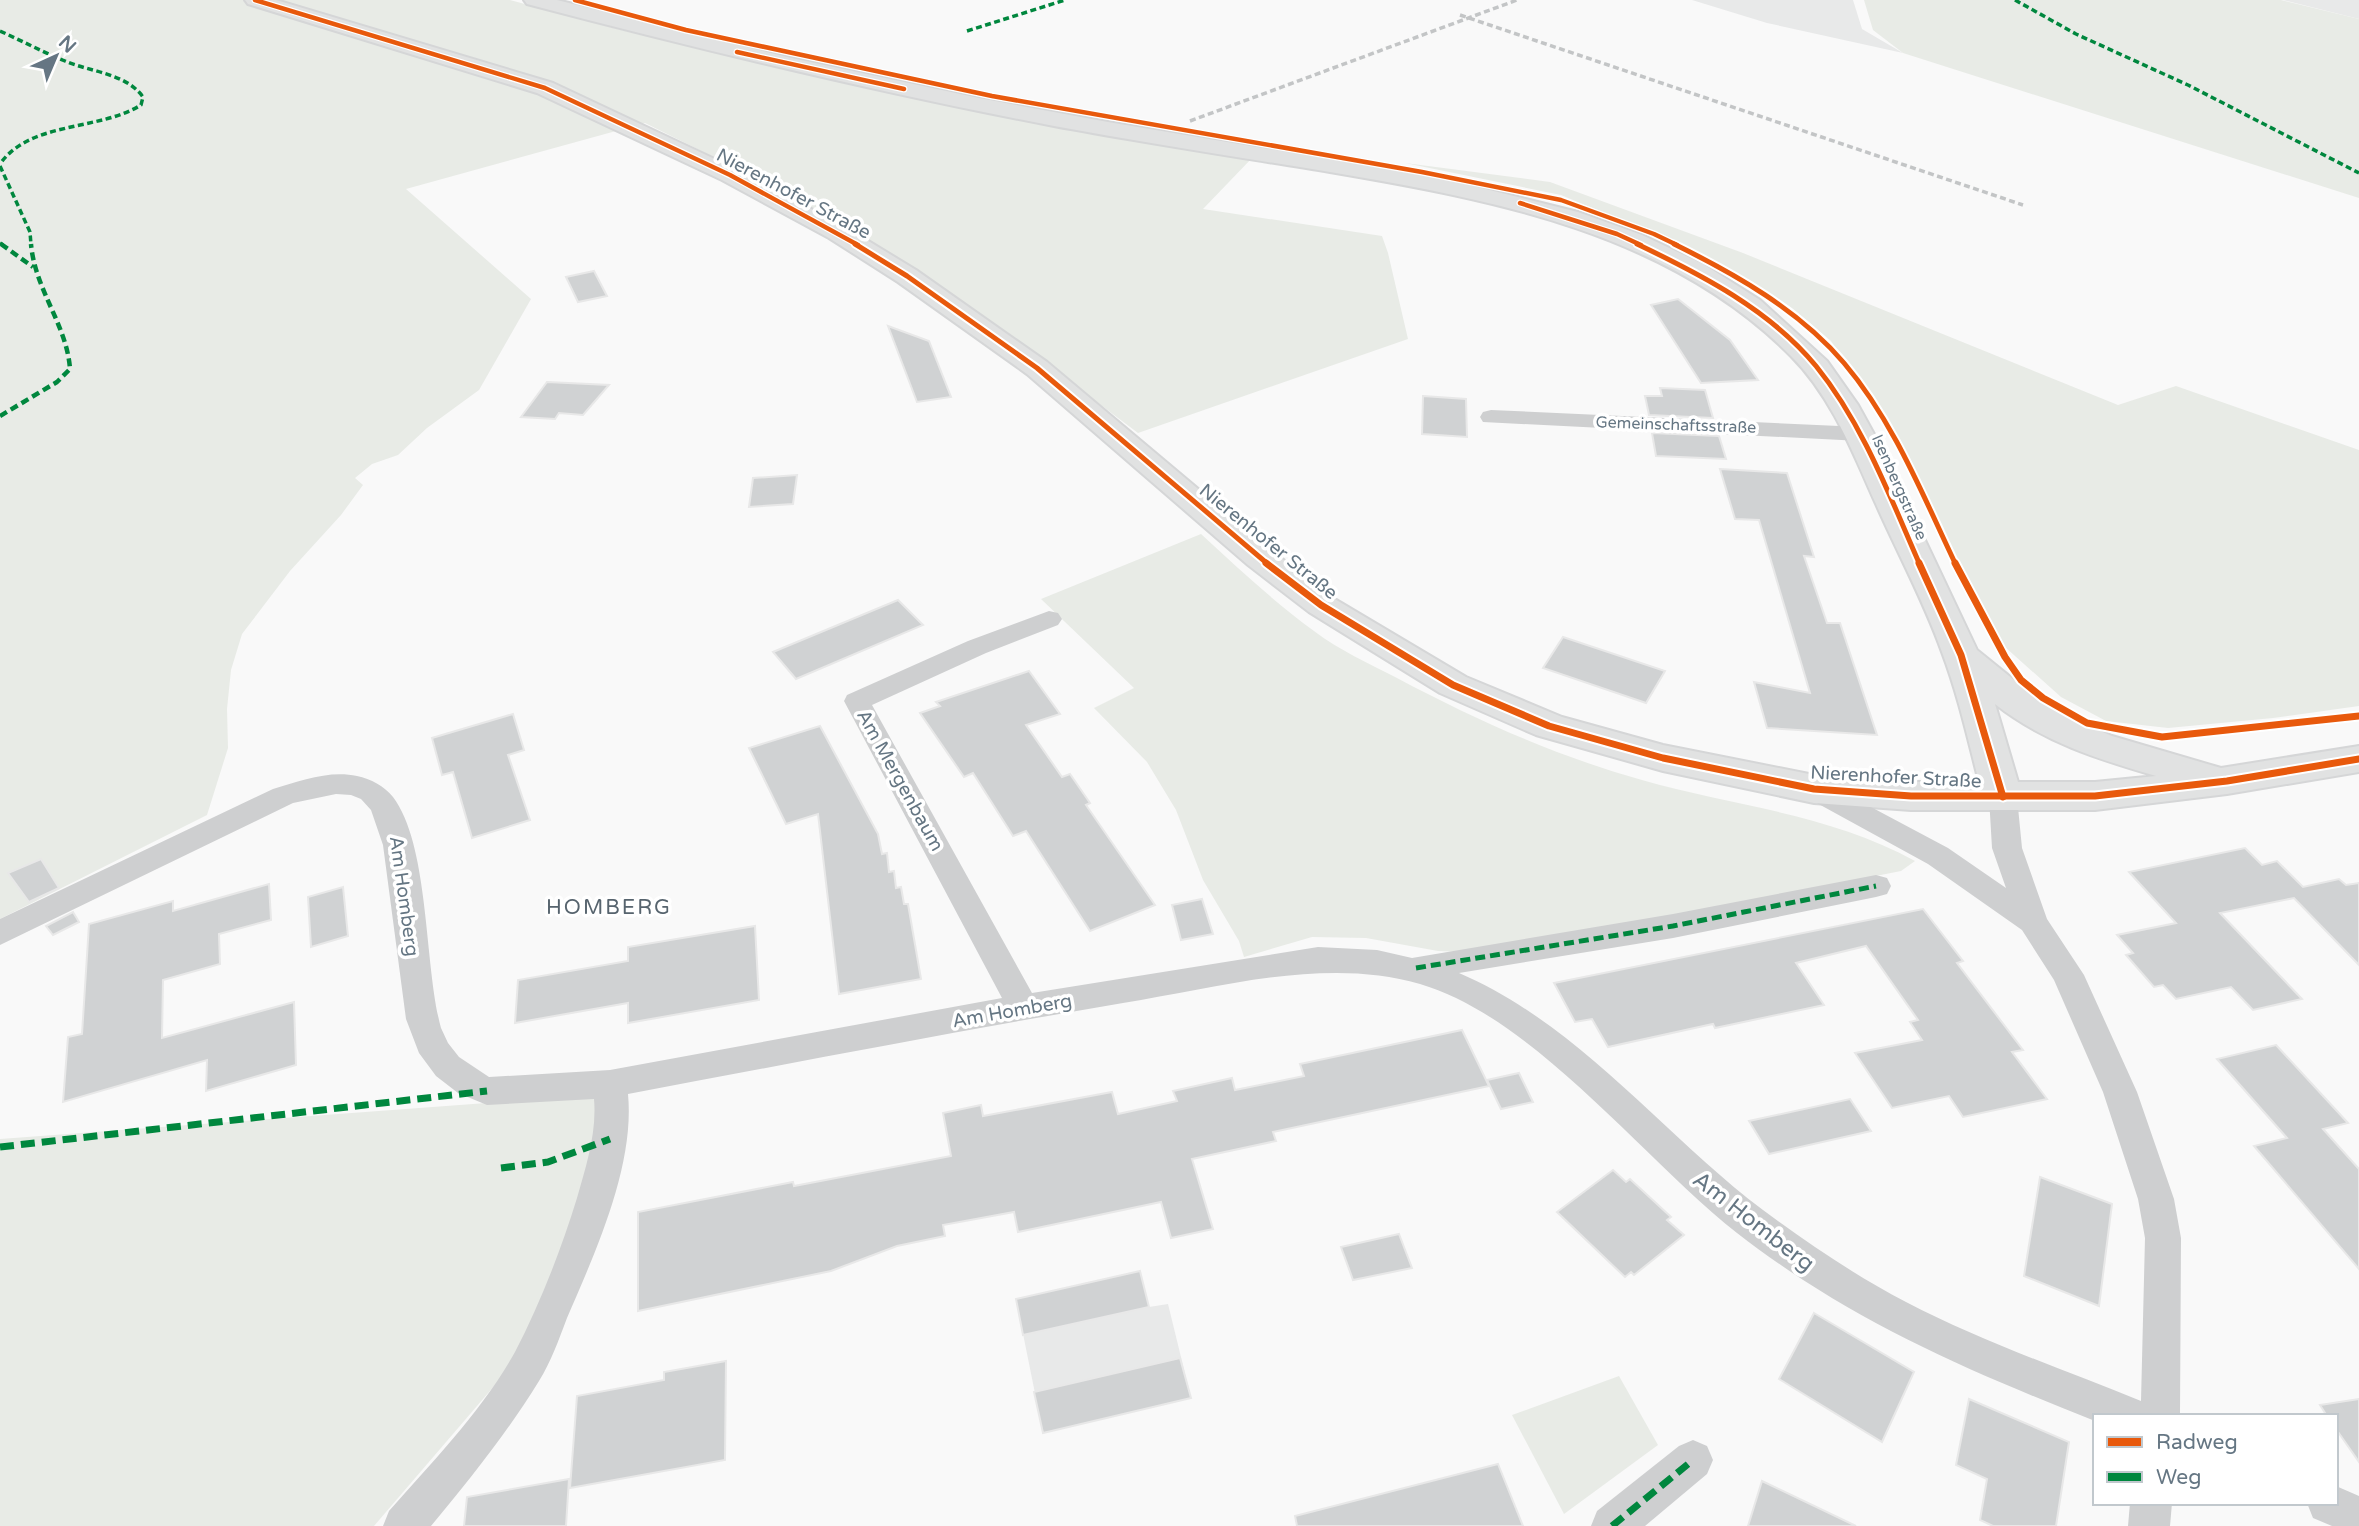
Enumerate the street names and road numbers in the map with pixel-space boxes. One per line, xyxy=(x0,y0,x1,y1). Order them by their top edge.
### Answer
street label: Nierenhofer Straße xyxy=(713,144,874,244)
street label: Gemeinschaftsstraße xyxy=(1595,412,1757,438)
street label: Isenbergstraße xyxy=(1867,431,1931,543)
street label: Nierenhofer Straße xyxy=(1195,479,1342,604)
street label: Am Mergenbaum xyxy=(852,706,948,855)
street label: Nierenhofer Straße xyxy=(1810,762,1982,792)
street label: Am Homberg xyxy=(385,835,423,958)
street label: Am Homberg xyxy=(951,990,1074,1032)
street label: Am Homberg xyxy=(1687,1166,1820,1278)

